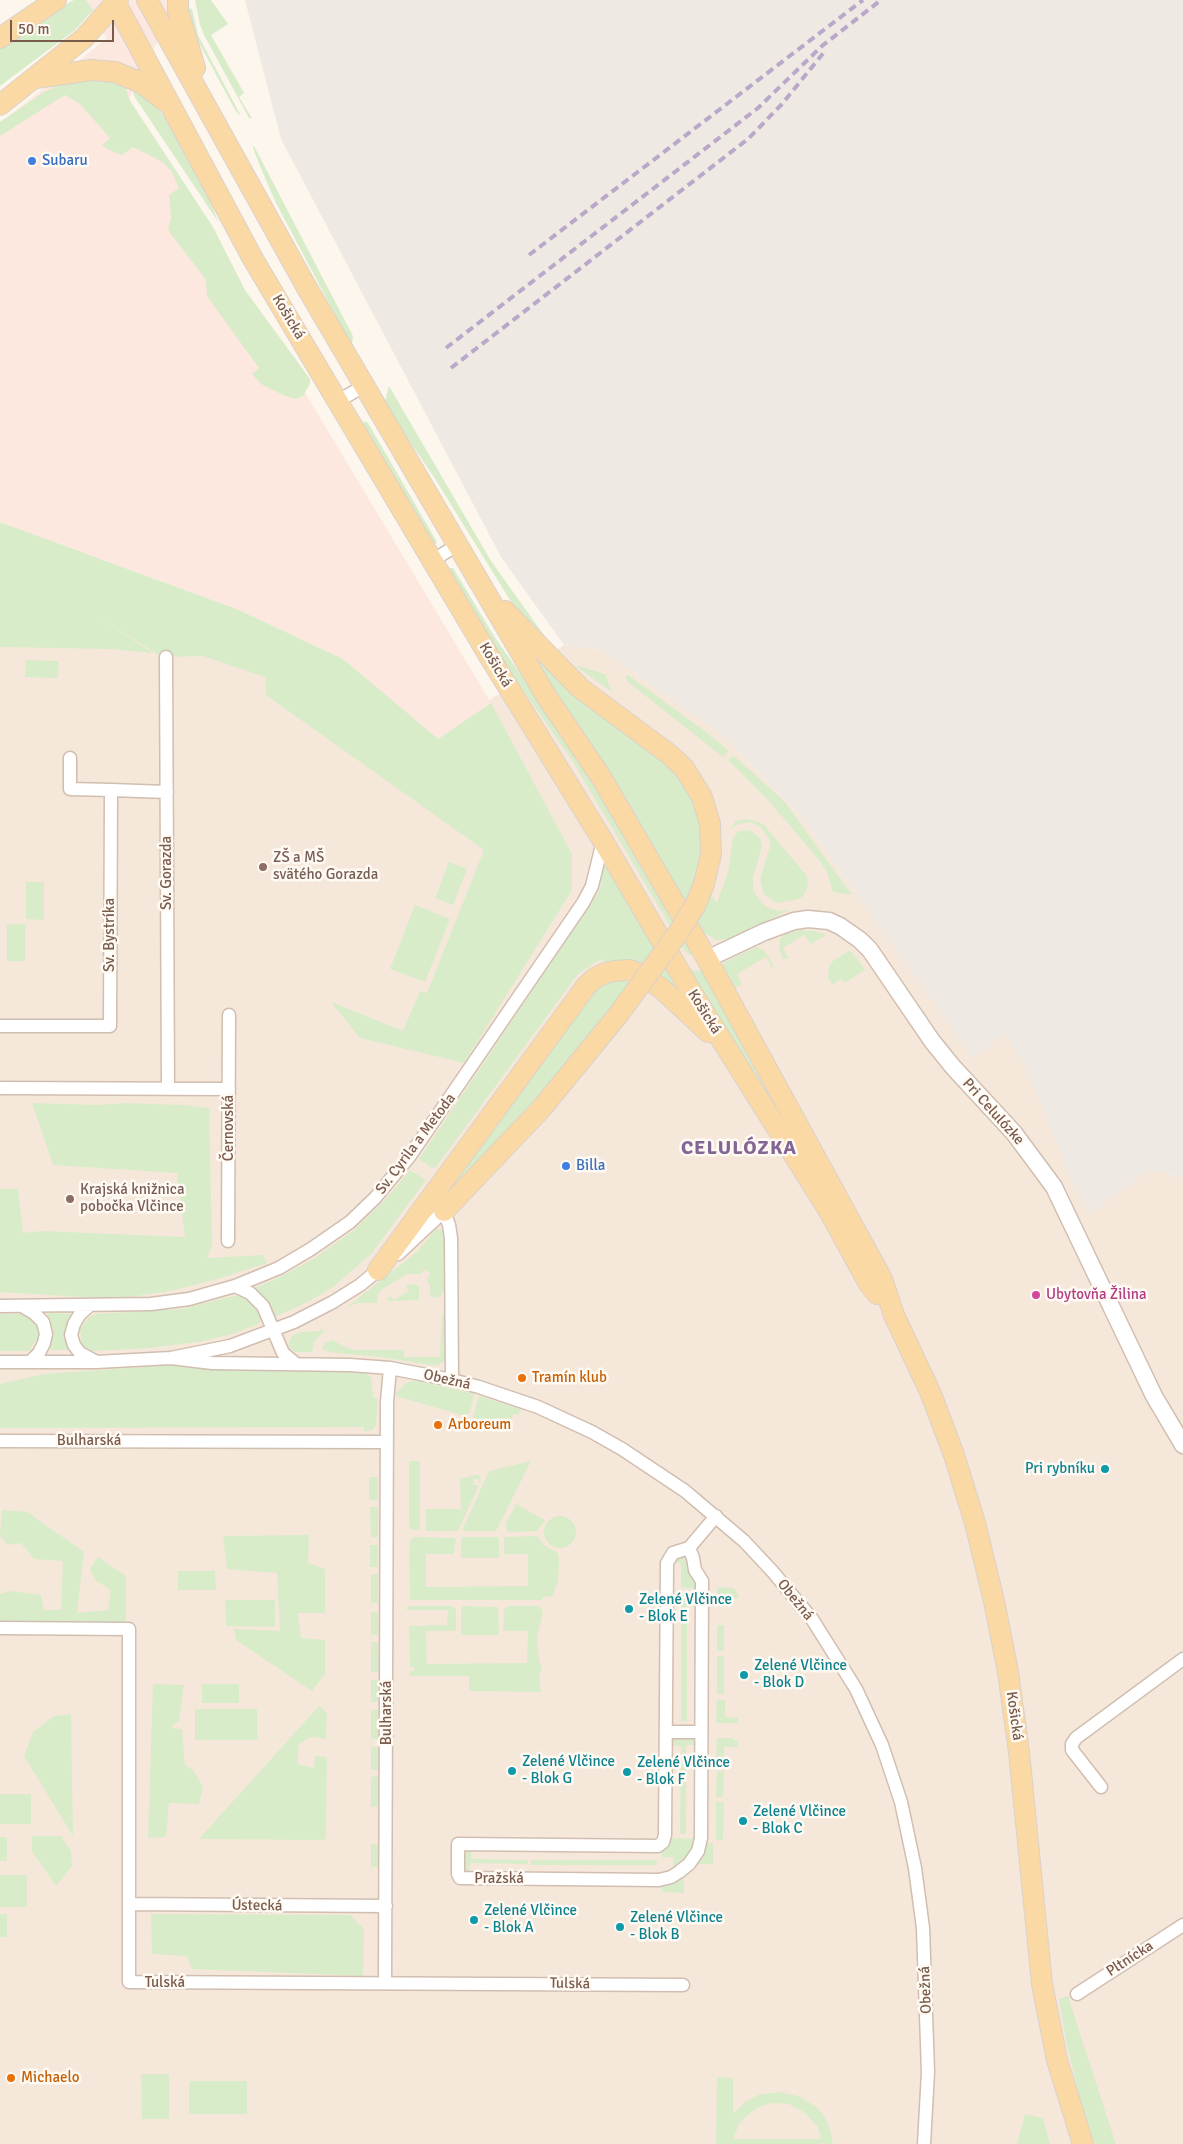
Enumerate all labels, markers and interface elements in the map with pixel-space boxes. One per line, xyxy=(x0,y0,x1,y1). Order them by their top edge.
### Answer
scale bar xyxy=(12,10,116,42)
text: 50 m xyxy=(18,20,49,38)
place label: Subaru xyxy=(42,152,88,170)
marker: Subaru xyxy=(26,155,38,167)
street label: Košická xyxy=(268,291,308,343)
street label: Košická xyxy=(475,639,515,691)
street label: Sv. Gorazda xyxy=(158,836,176,910)
place label: ZŠ a MŠ svätého Gorazda xyxy=(273,849,378,884)
marker: ZŠ a MŠ svätého Gorazda xyxy=(257,861,269,873)
street label: Sv. Bystríka xyxy=(101,898,119,972)
street label: Košická xyxy=(683,986,725,1038)
street label: Pri Celulózke xyxy=(958,1075,1028,1149)
street label: Sv. Cyrila a Metoda xyxy=(372,1090,460,1198)
street label: Černovská xyxy=(220,1095,238,1161)
district label: CELULÓZKA xyxy=(680,1137,798,1161)
place label: Billa xyxy=(576,1157,605,1175)
marker: Billa xyxy=(560,1160,572,1172)
place label: Krajská knižnica pobočka Vlčince xyxy=(80,1181,185,1216)
marker: Krajská knižnica pobočka Vlčince xyxy=(64,1193,76,1205)
place label: Ubytovňa Žilina xyxy=(1046,1286,1146,1304)
marker: Ubytovňa Žilina xyxy=(1030,1289,1042,1301)
street label: Obežná xyxy=(422,1366,472,1394)
place label: Tramín klub xyxy=(532,1369,607,1387)
marker: Tramín klub xyxy=(516,1372,528,1384)
place label: Arboreum xyxy=(448,1416,511,1434)
marker: Arboreum xyxy=(432,1419,444,1431)
street label: Bulharská xyxy=(57,1432,121,1450)
place label: Pri rybníku xyxy=(1025,1460,1095,1478)
marker: Pri rybníku xyxy=(1099,1463,1111,1475)
street label: Obežná xyxy=(773,1576,817,1624)
place label: Zelené Vlčince - Blok E xyxy=(639,1591,732,1626)
marker: Zelené Vlčince - Blok E xyxy=(623,1603,635,1615)
place label: Zelené Vlčince - Blok D xyxy=(754,1657,847,1692)
marker: Zelené Vlčince - Blok D xyxy=(738,1669,750,1681)
street label: Bulharská xyxy=(378,1681,396,1745)
street label: Košická xyxy=(1002,1690,1026,1742)
place label: Zelené Vlčince - Blok G xyxy=(522,1753,615,1788)
place label: Zelené Vlčince - Blok F xyxy=(637,1754,730,1789)
marker: Zelené Vlčince - Blok G xyxy=(506,1765,518,1777)
marker: Zelené Vlčince - Blok F xyxy=(621,1766,633,1778)
place label: Zelené Vlčince - Blok C xyxy=(753,1803,846,1838)
marker: Zelené Vlčince - Blok C xyxy=(737,1815,749,1827)
street label: Pražská xyxy=(474,1870,524,1888)
street label: Ústecká xyxy=(231,1897,283,1915)
place label: Zelené Vlčince - Blok A xyxy=(484,1902,577,1937)
place label: Zelené Vlčince - Blok B xyxy=(630,1909,723,1944)
marker: Zelené Vlčince - Blok A xyxy=(468,1914,480,1926)
marker: Zelené Vlčince - Blok B xyxy=(614,1921,626,1933)
street label: Pltnícka xyxy=(1103,1937,1157,1981)
street label: Obežná xyxy=(916,1966,936,2014)
street label: Tulská xyxy=(145,1974,185,1992)
street label: Tulská xyxy=(550,1975,590,1993)
place label: Michaelo xyxy=(21,2069,80,2087)
marker: Michaelo xyxy=(5,2072,17,2084)

